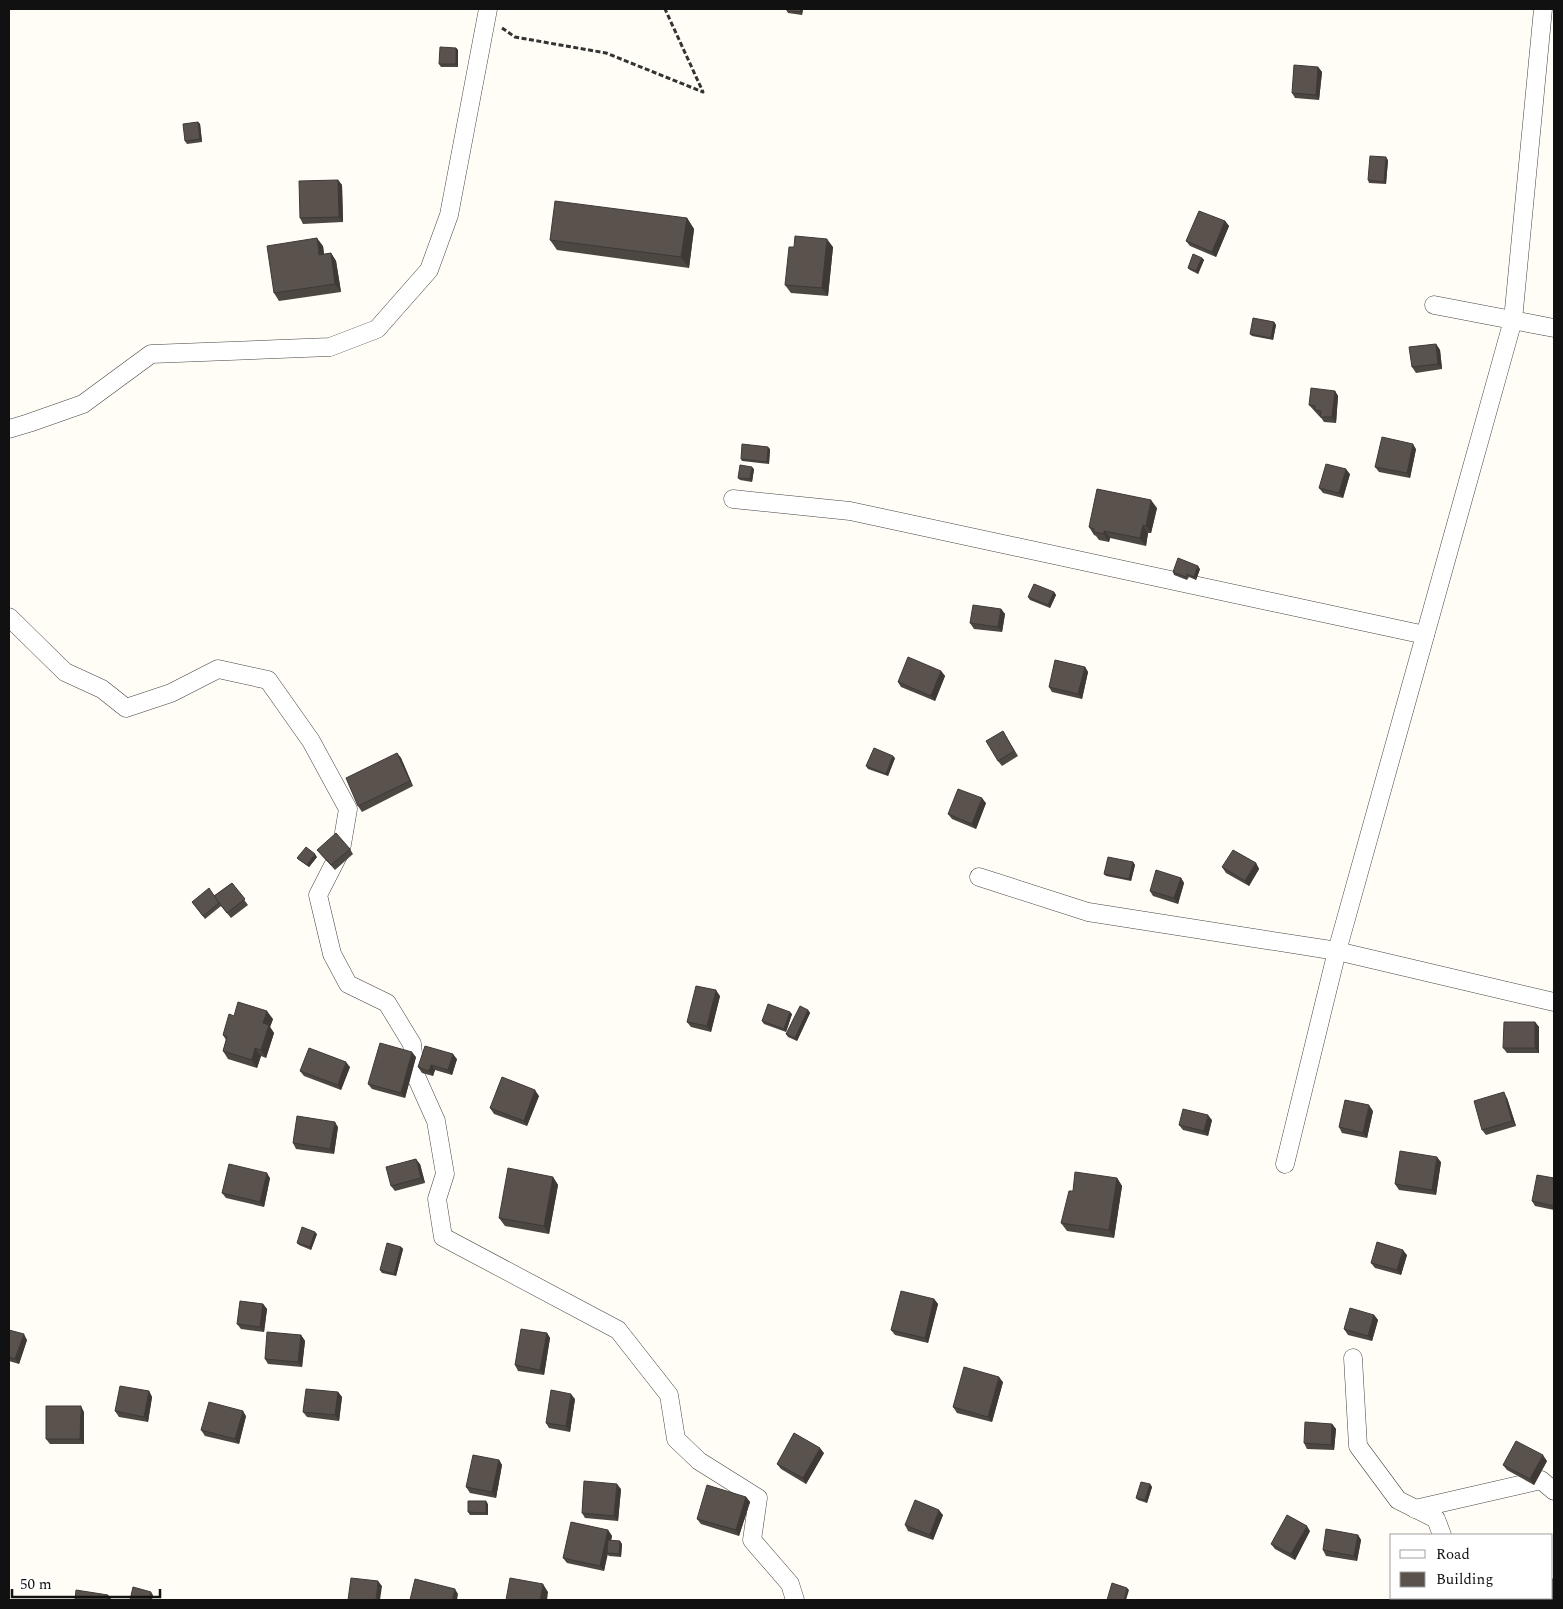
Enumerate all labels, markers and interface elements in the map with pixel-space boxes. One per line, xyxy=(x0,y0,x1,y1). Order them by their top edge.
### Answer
legend xyxy=(1390,1534,1553,1599)
text: Road xyxy=(1436,1543,1470,1566)
scale bar xyxy=(12,1566,160,1598)
text: Building xyxy=(1436,1568,1493,1591)
text: 50 m xyxy=(20,1573,52,1596)

